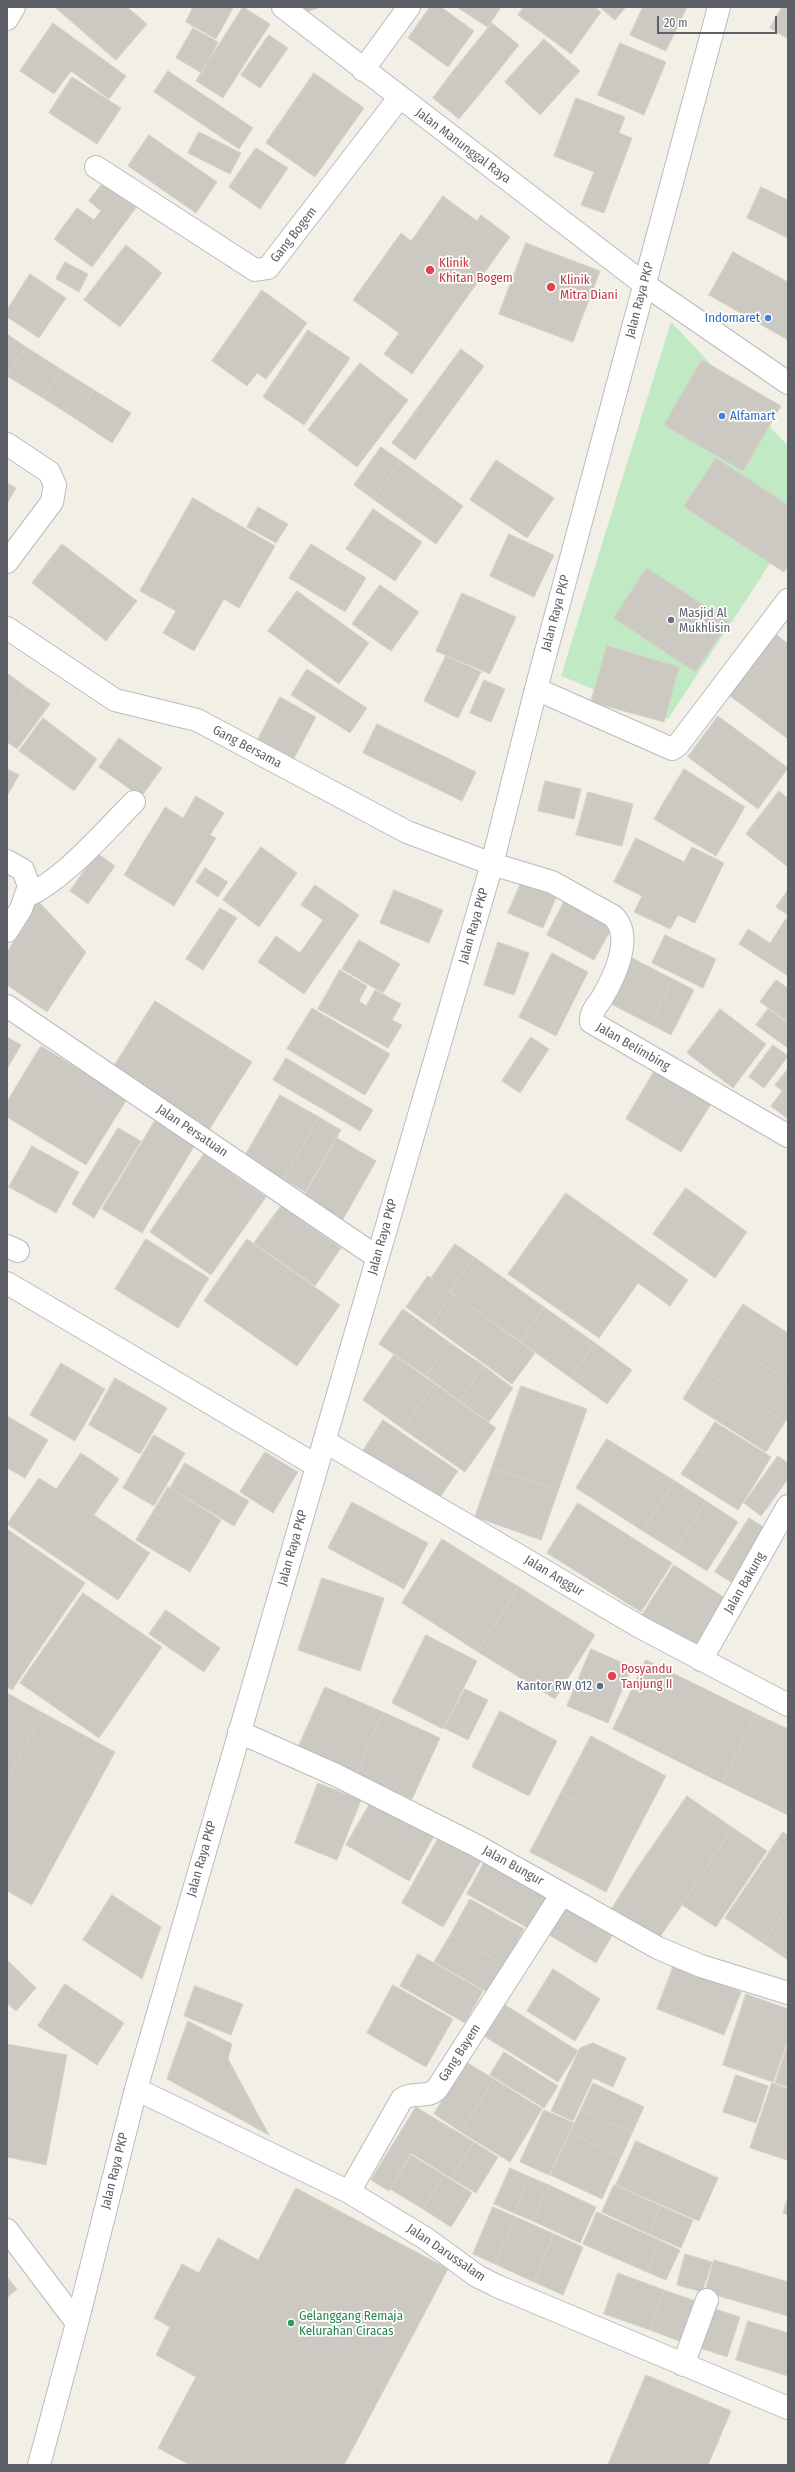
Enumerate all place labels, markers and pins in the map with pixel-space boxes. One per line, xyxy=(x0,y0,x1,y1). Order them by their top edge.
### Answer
place label: Klinik Khitan Bogem xyxy=(439,255,513,286)
marker: Klinik Khitan Bogem xyxy=(424,264,436,276)
place label: Klinik Mitra Diani xyxy=(560,272,618,303)
marker: Klinik Mitra Diani xyxy=(545,281,557,293)
place label: Indomaret xyxy=(705,310,760,326)
marker: Indomaret xyxy=(763,313,773,323)
place label: Alfamart xyxy=(730,408,775,424)
marker: Alfamart xyxy=(717,411,727,421)
place label: Masjid Al Mukhlisin xyxy=(679,605,730,636)
marker: Masjid Al Mukhlisin xyxy=(666,615,676,625)
place label: Posyandu Tanjung II xyxy=(621,1661,672,1692)
marker: Posyandu Tanjung II xyxy=(606,1670,618,1682)
place label: Kantor RW 012 xyxy=(516,1678,592,1694)
marker: Kantor RW 012 xyxy=(595,1681,605,1691)
place label: Gelanggang Remaja Kelurahan Ciracas xyxy=(299,2308,403,2339)
marker: Gelanggang Remaja Kelurahan Ciracas xyxy=(286,2318,296,2328)

